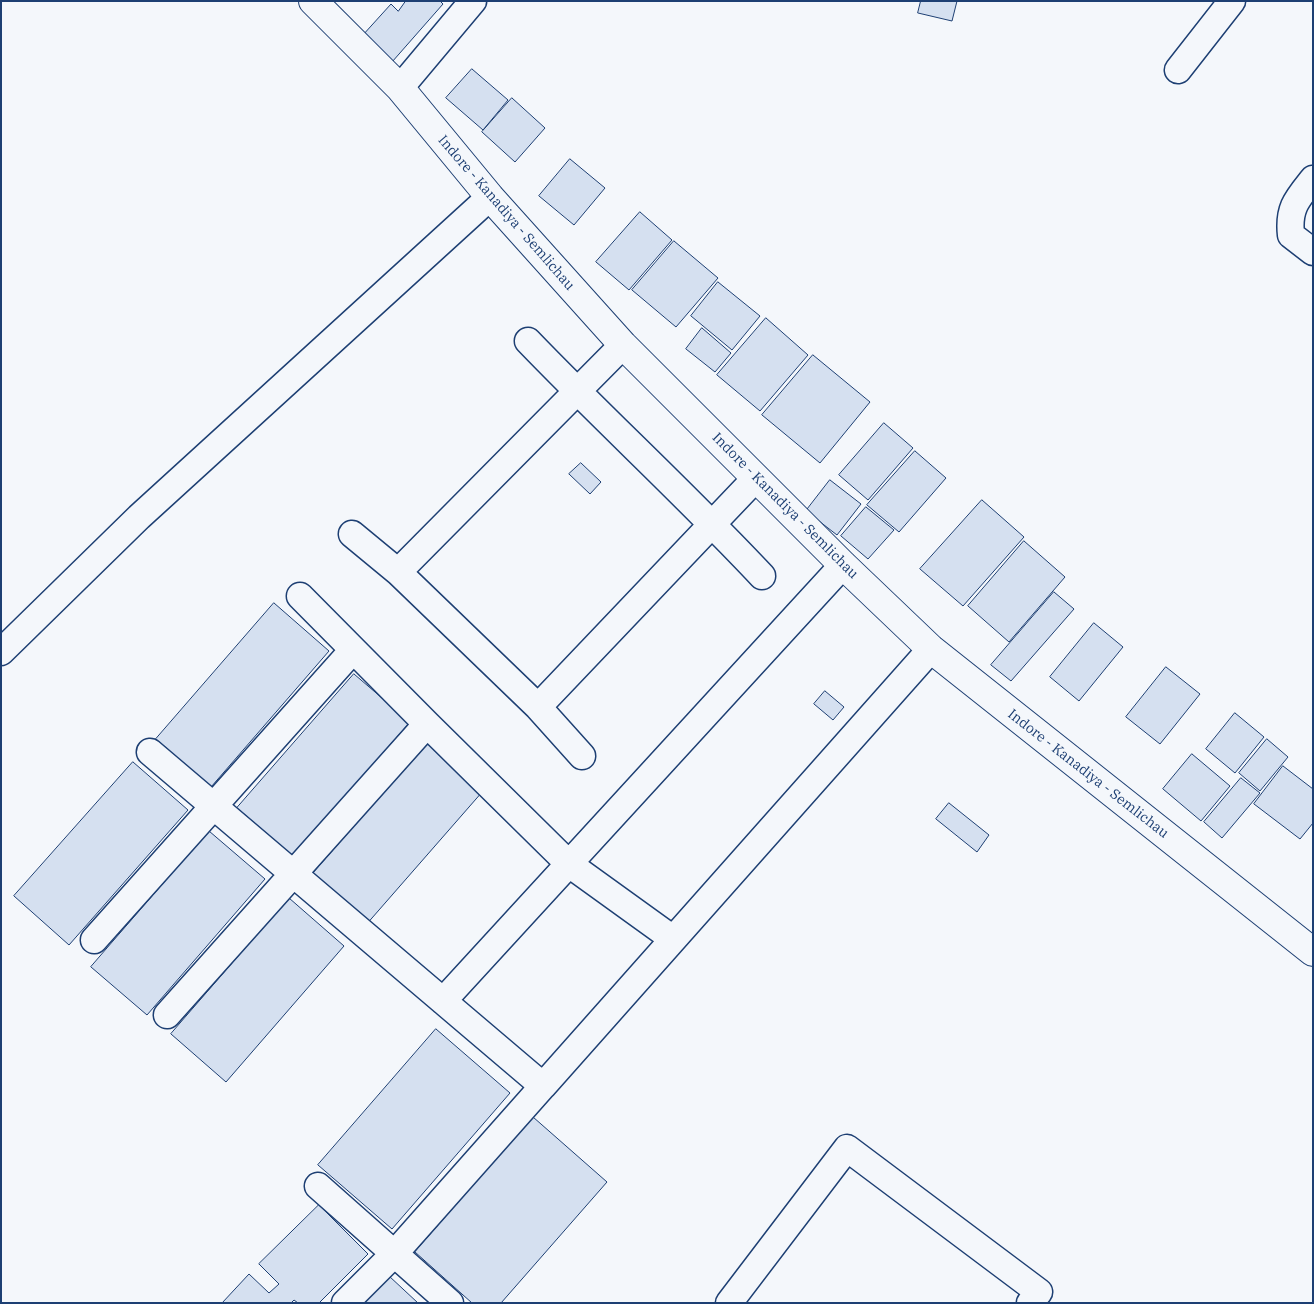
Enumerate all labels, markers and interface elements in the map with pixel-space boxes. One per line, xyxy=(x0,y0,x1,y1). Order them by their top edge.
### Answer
street label: Indore - Kanadiya - Semlichau xyxy=(434,132,578,294)
street label: Indore - Kanadiya - Semlichau xyxy=(709,430,861,582)
street label: Indore - Kanadiya - Semlichau xyxy=(1004,706,1172,842)

